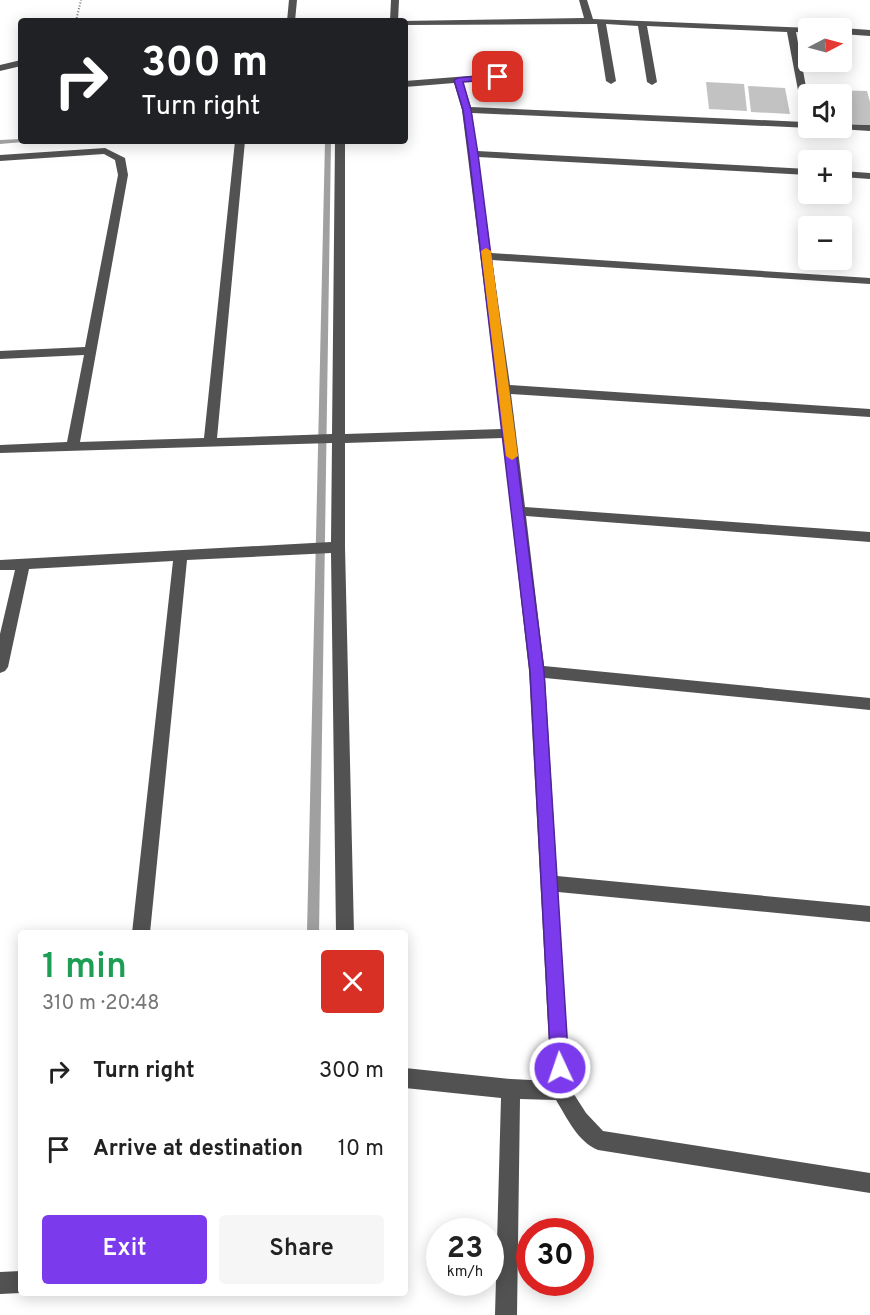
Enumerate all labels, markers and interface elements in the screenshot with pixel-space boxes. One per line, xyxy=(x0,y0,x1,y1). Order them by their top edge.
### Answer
north arrow xyxy=(798,18,852,72)
map controls xyxy=(798,18,852,270)
text: 300 m xyxy=(141,38,268,91)
icon: right xyxy=(42,42,120,120)
pin xyxy=(472,51,523,102)
icon: arrive xyxy=(481,60,514,93)
button: sound xyxy=(798,84,852,138)
text: Turn right xyxy=(141,90,260,124)
button: + xyxy=(798,150,852,204)
button: − xyxy=(798,216,852,270)
text: 1 min xyxy=(42,945,127,991)
button: close xyxy=(321,950,384,1013)
text: 310 m · 20:48 xyxy=(42,991,160,1017)
position arrow xyxy=(528,1036,592,1100)
icon: right xyxy=(42,1055,75,1088)
text: Turn right xyxy=(93,1058,195,1085)
text: 300 m xyxy=(319,1058,384,1085)
icon: arrive xyxy=(42,1133,75,1166)
text: Arrive at destination xyxy=(93,1136,303,1163)
text: 10 m xyxy=(338,1136,384,1163)
button: Exit xyxy=(42,1215,207,1284)
button: Share xyxy=(219,1215,384,1284)
speed limit sign: 30 xyxy=(516,1218,594,1296)
text: 23 xyxy=(447,1231,483,1268)
text: km/h xyxy=(447,1263,483,1282)

